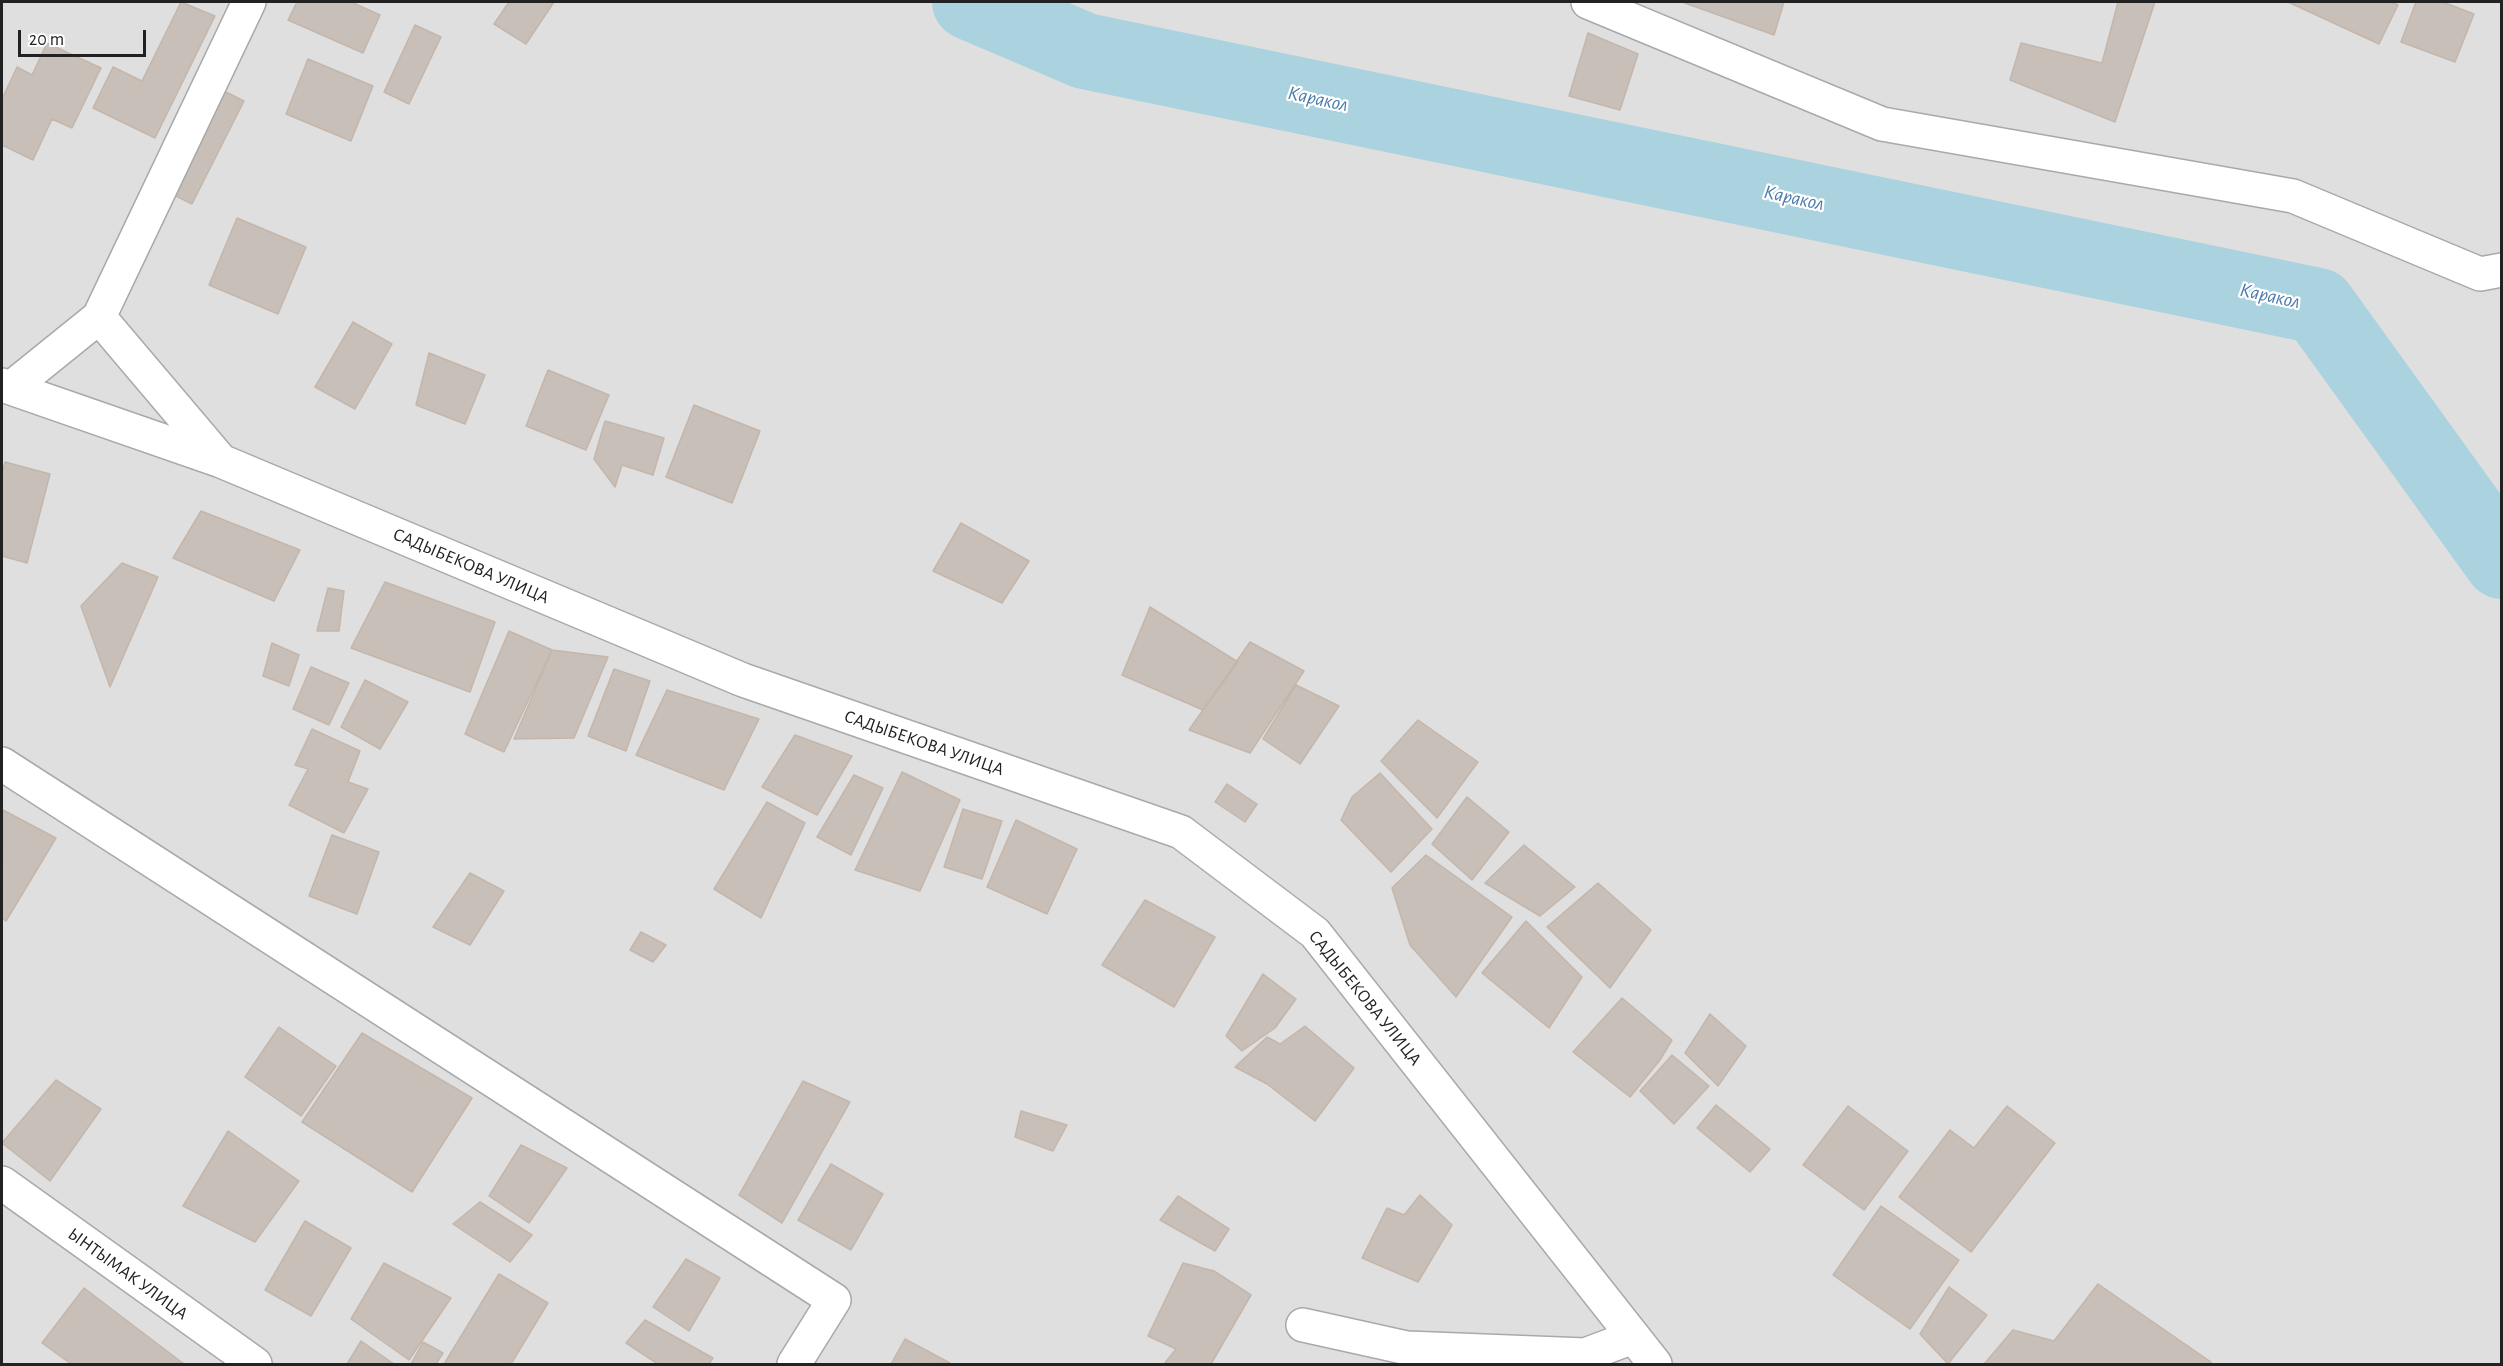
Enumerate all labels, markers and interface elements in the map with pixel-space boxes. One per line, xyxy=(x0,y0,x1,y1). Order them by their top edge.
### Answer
scale bar xyxy=(21,18,148,56)
text: 20 m xyxy=(29,31,64,49)
water label: Каракол xyxy=(1286,81,1350,117)
water label: Каракол xyxy=(1762,180,1826,216)
water label: Каракол xyxy=(2238,278,2302,314)
street label: САДЫБЕКОВА УЛИЦА xyxy=(390,523,552,609)
street label: САДЫБЕКОВА УЛИЦА xyxy=(841,706,1007,780)
street label: САДЫБЕКОВА УЛИЦА xyxy=(1304,926,1426,1070)
street label: ЫНТЫМАК УЛИЦА xyxy=(64,1223,192,1325)

